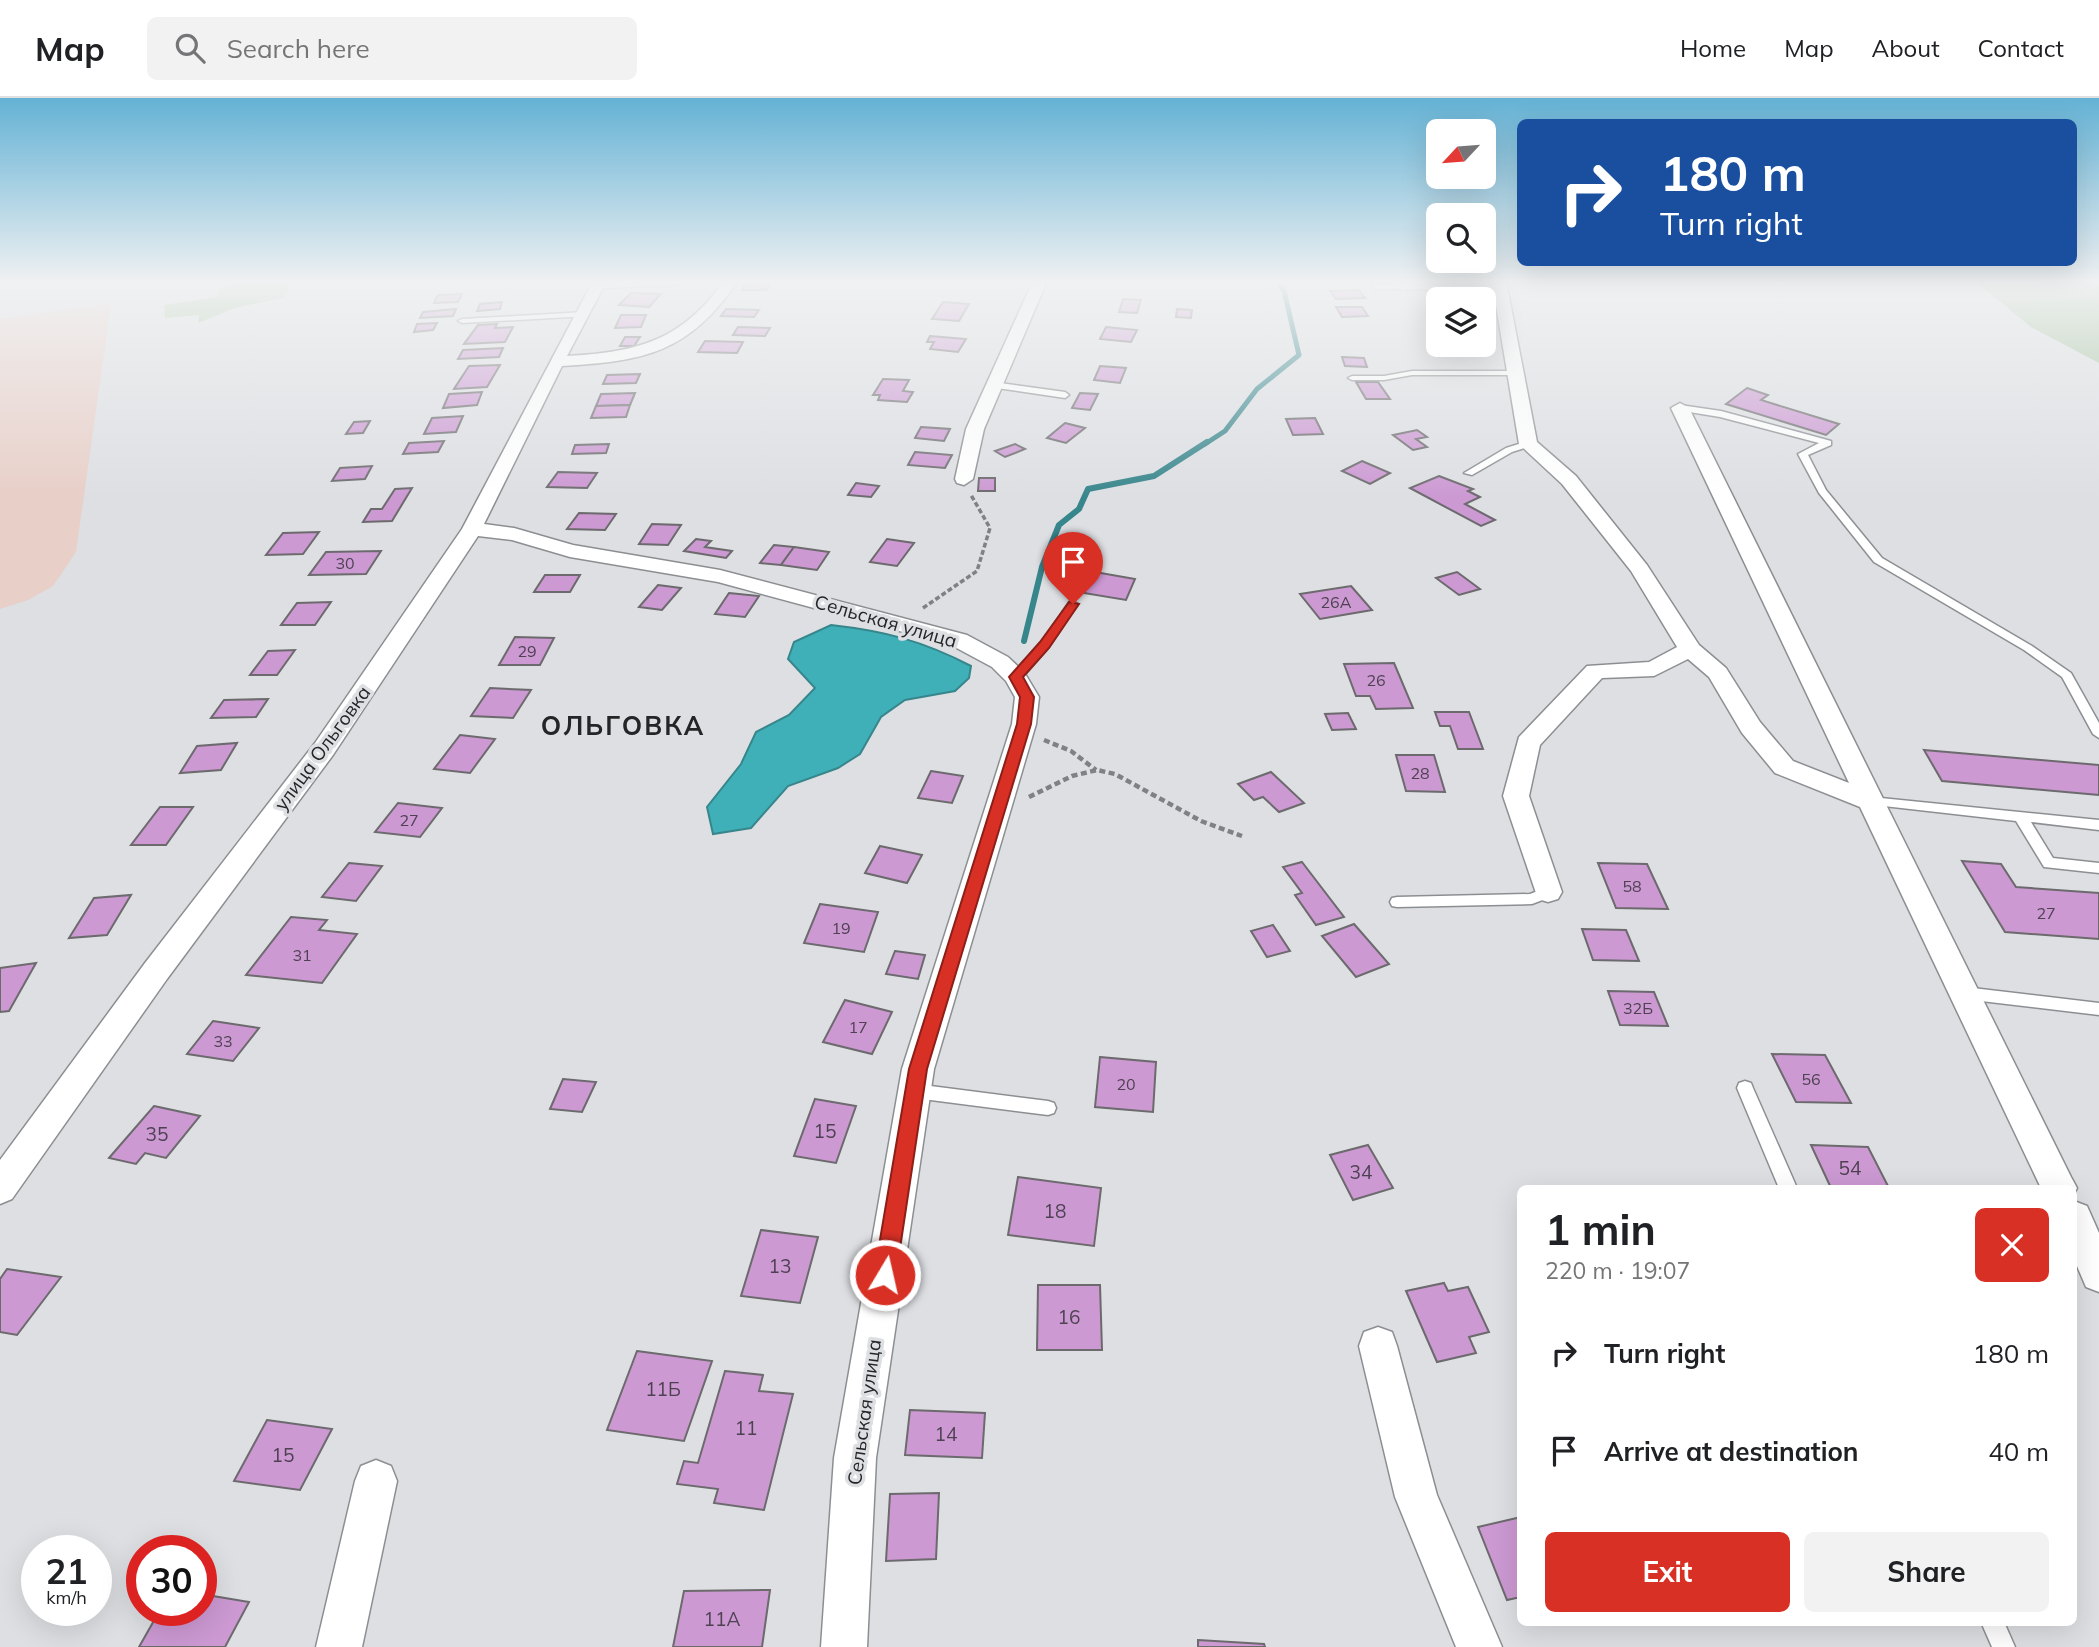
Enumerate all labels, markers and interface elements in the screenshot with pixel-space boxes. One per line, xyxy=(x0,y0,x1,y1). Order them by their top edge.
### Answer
search box xyxy=(147,17,637,80)
text: Map xyxy=(35,28,105,69)
icon: search xyxy=(171,29,209,67)
text: Search here xyxy=(227,32,370,65)
text: Home xyxy=(1680,33,1746,63)
text: Map xyxy=(1784,33,1834,63)
text: About xyxy=(1872,33,1940,63)
text: Contact xyxy=(1978,33,2064,63)
north arrow xyxy=(1426,119,1496,189)
map controls xyxy=(1426,119,1496,357)
text: 180 m xyxy=(1660,142,1806,203)
icon: right xyxy=(1545,147,1636,238)
button: search xyxy=(1426,203,1496,273)
text: Turn right xyxy=(1660,203,1803,243)
button: layers xyxy=(1426,287,1496,357)
pin xyxy=(1043,532,1103,604)
icon: arrive xyxy=(1054,543,1092,581)
house number: 30 xyxy=(335,553,355,573)
street label: Сельская улица xyxy=(812,589,960,653)
house number: 26А xyxy=(1321,592,1352,612)
house number: 29 xyxy=(517,641,537,661)
house number: 26 xyxy=(1366,670,1386,690)
street label: улица Ольговка xyxy=(269,681,375,815)
district label: ОЛЬГОВКА xyxy=(541,709,705,742)
house number: 28 xyxy=(1410,763,1430,783)
house number: 27 xyxy=(399,810,419,830)
house number: 58 xyxy=(1622,876,1642,896)
house number: 27 xyxy=(2036,903,2056,923)
house number: 19 xyxy=(831,918,851,938)
house number: 31 xyxy=(292,945,312,965)
house number: 32Б xyxy=(1623,998,1653,1018)
house number: 17 xyxy=(848,1017,868,1037)
house number: 33 xyxy=(213,1031,233,1051)
house number: 56 xyxy=(1801,1069,1821,1089)
house number: 20 xyxy=(1116,1074,1136,1094)
house number: 15 xyxy=(814,1119,836,1143)
house number: 35 xyxy=(146,1122,168,1146)
house number: 54 xyxy=(1839,1156,1861,1180)
house number: 34 xyxy=(1350,1160,1372,1184)
house number: 18 xyxy=(1044,1199,1066,1223)
text: 1 min xyxy=(1545,1203,1656,1256)
button: close xyxy=(1975,1208,2049,1282)
position arrow xyxy=(848,1238,922,1312)
house number: 13 xyxy=(769,1254,791,1278)
text: 220 m · 19:07 xyxy=(1545,1256,1690,1285)
house number: 16 xyxy=(1058,1305,1080,1329)
icon: right xyxy=(1545,1334,1583,1372)
street label: Сельская улица xyxy=(842,1337,886,1487)
text: Turn right xyxy=(1604,1337,1725,1370)
text: 180 m xyxy=(1973,1337,2049,1370)
house number: 11Б xyxy=(645,1377,681,1401)
house number: 11 xyxy=(735,1416,757,1440)
house number: 14 xyxy=(935,1422,957,1446)
icon: arrive xyxy=(1545,1432,1583,1470)
text: Arrive at destination xyxy=(1604,1435,1859,1468)
text: 40 m xyxy=(1988,1435,2049,1468)
house number: 15 xyxy=(272,1443,294,1467)
button: Exit xyxy=(1545,1532,1790,1612)
button: Share xyxy=(1804,1532,2049,1612)
speed limit sign: 30 xyxy=(126,1535,217,1626)
text: 21 xyxy=(45,1549,88,1593)
text: km/h xyxy=(46,1586,87,1609)
house number: 11А xyxy=(704,1607,740,1631)

